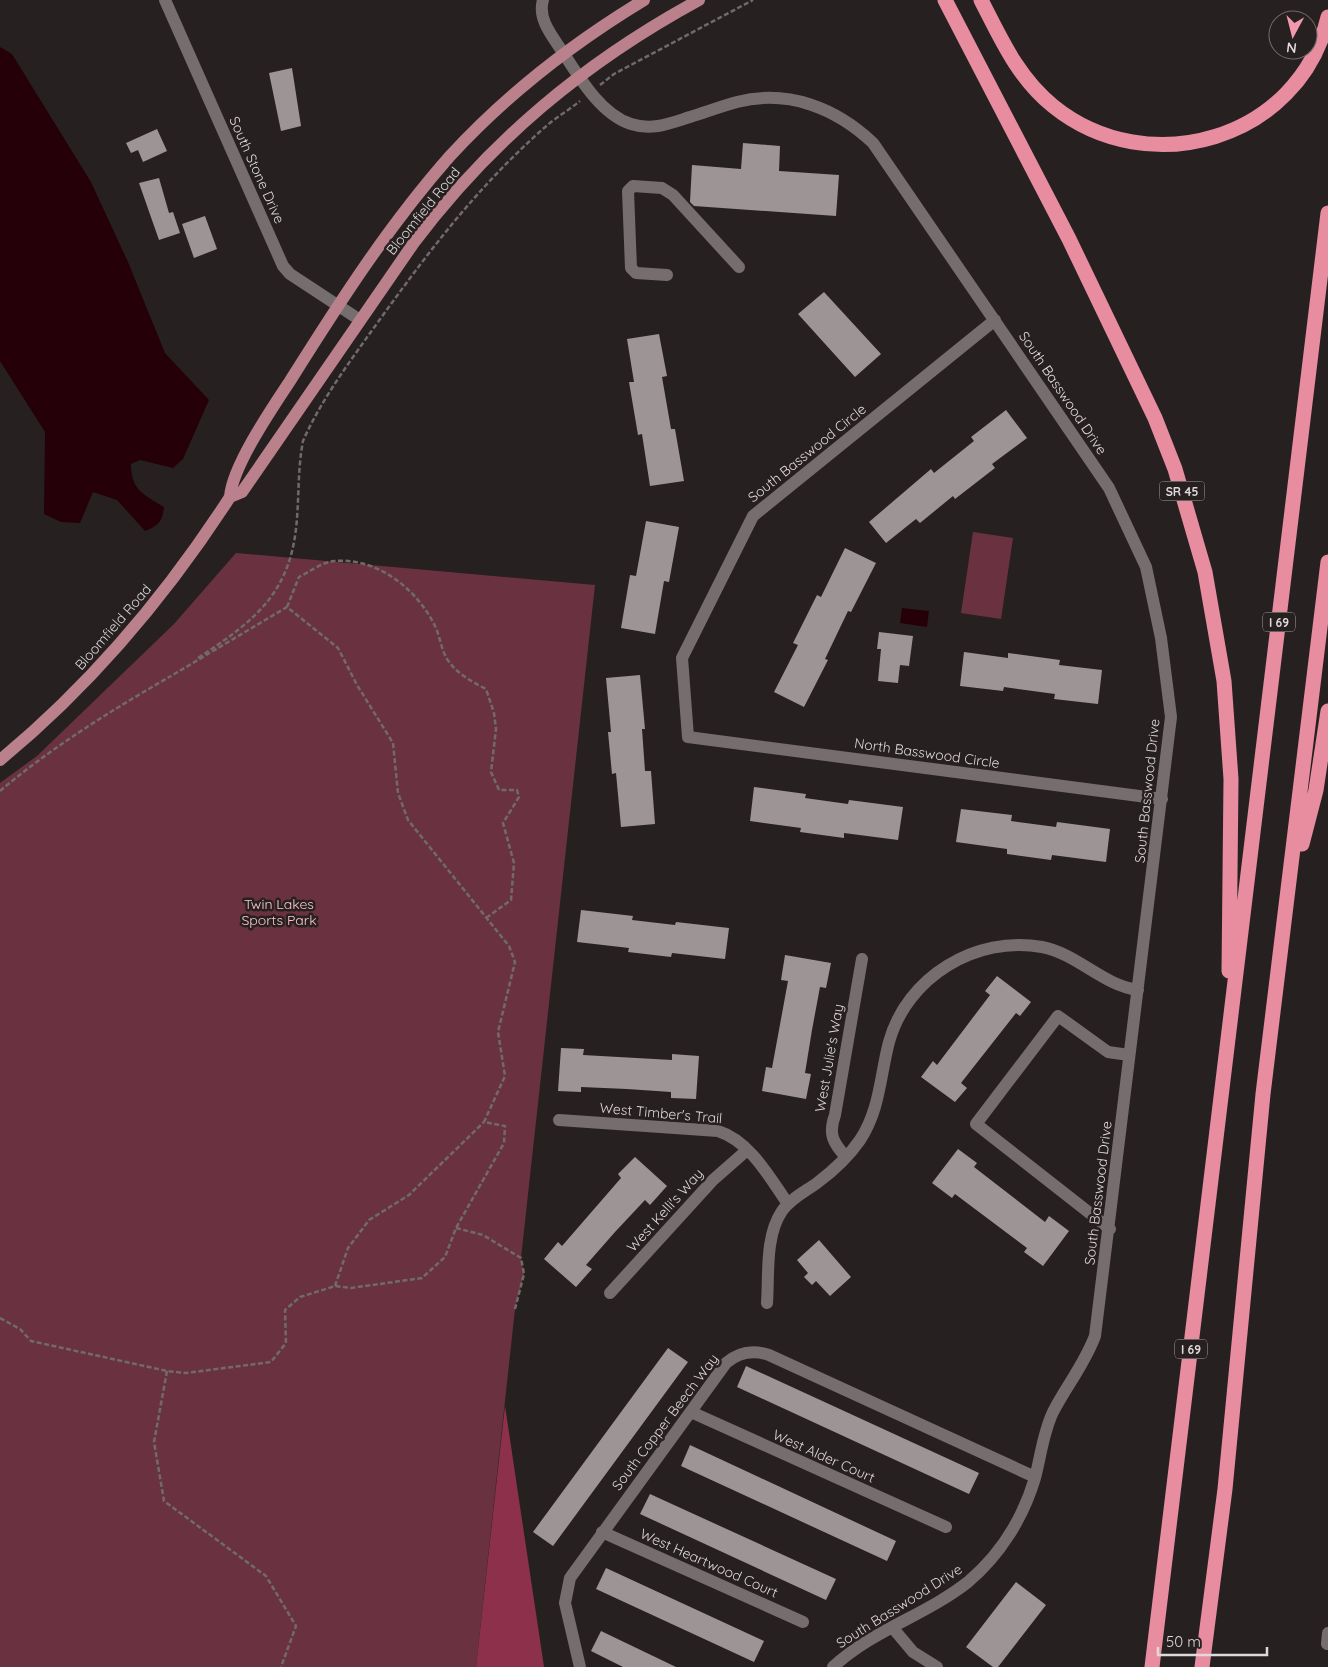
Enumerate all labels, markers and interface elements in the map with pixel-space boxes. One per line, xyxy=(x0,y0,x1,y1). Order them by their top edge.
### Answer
north arrow xyxy=(1268,10,1318,60)
text: N xyxy=(1285,38,1298,57)
street label: South Stone Drive xyxy=(225,114,289,226)
street label: Bloomfield Road xyxy=(382,163,464,259)
street label: South Basswood Drive xyxy=(1015,328,1111,458)
street label: South Basswood Circle xyxy=(744,400,870,506)
road number: SR 45 xyxy=(1160,482,1204,501)
street label: Bloomfield Road xyxy=(71,580,155,674)
road number: I 69 xyxy=(1263,612,1295,632)
street label: South Basswood Drive xyxy=(1130,718,1164,864)
street label: North Basswood Circle xyxy=(853,734,1001,772)
park label: Twin Lakes Sports Park xyxy=(241,895,317,929)
street label: West Julie's Way xyxy=(811,1003,847,1113)
street label: West Timber's Trail xyxy=(599,1099,723,1127)
street label: South Basswood Drive xyxy=(1080,1120,1116,1266)
street label: West Kelli's Way xyxy=(623,1165,707,1255)
road number: I 69 xyxy=(1175,1340,1207,1358)
street label: South Copper Beech Way xyxy=(608,1350,722,1494)
street label: West Alder Court xyxy=(770,1425,878,1487)
street label: West Heartwood Court xyxy=(637,1524,781,1602)
street label: South Basswood Drive xyxy=(833,1560,965,1652)
scale bar xyxy=(1158,1624,1267,1656)
text: 50 m xyxy=(1166,1632,1201,1651)

